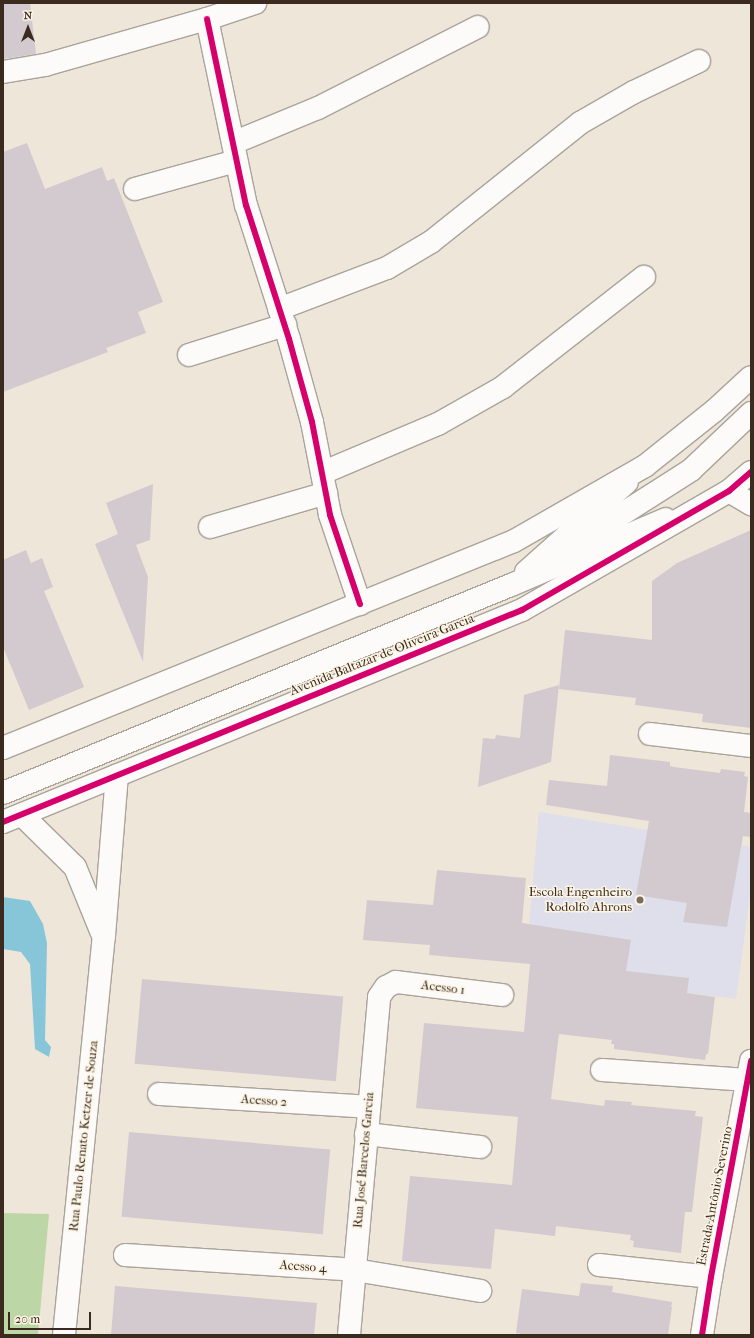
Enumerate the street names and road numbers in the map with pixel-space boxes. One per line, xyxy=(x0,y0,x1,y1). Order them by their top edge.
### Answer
street label: Avenida Baltazar de Oliveira Garcia xyxy=(287,611,477,699)
street label: Acesso 1 xyxy=(420,978,466,998)
street label: Rua Paulo Renato Ketzer de Souza xyxy=(66,1040,102,1232)
street label: Rua José Barcelos Garcia xyxy=(350,1091,378,1229)
street label: Acesso 2 xyxy=(240,1092,288,1110)
street label: Estrada Antônio Severino xyxy=(694,1125,736,1267)
street label: Acesso 4 xyxy=(279,1258,327,1276)

